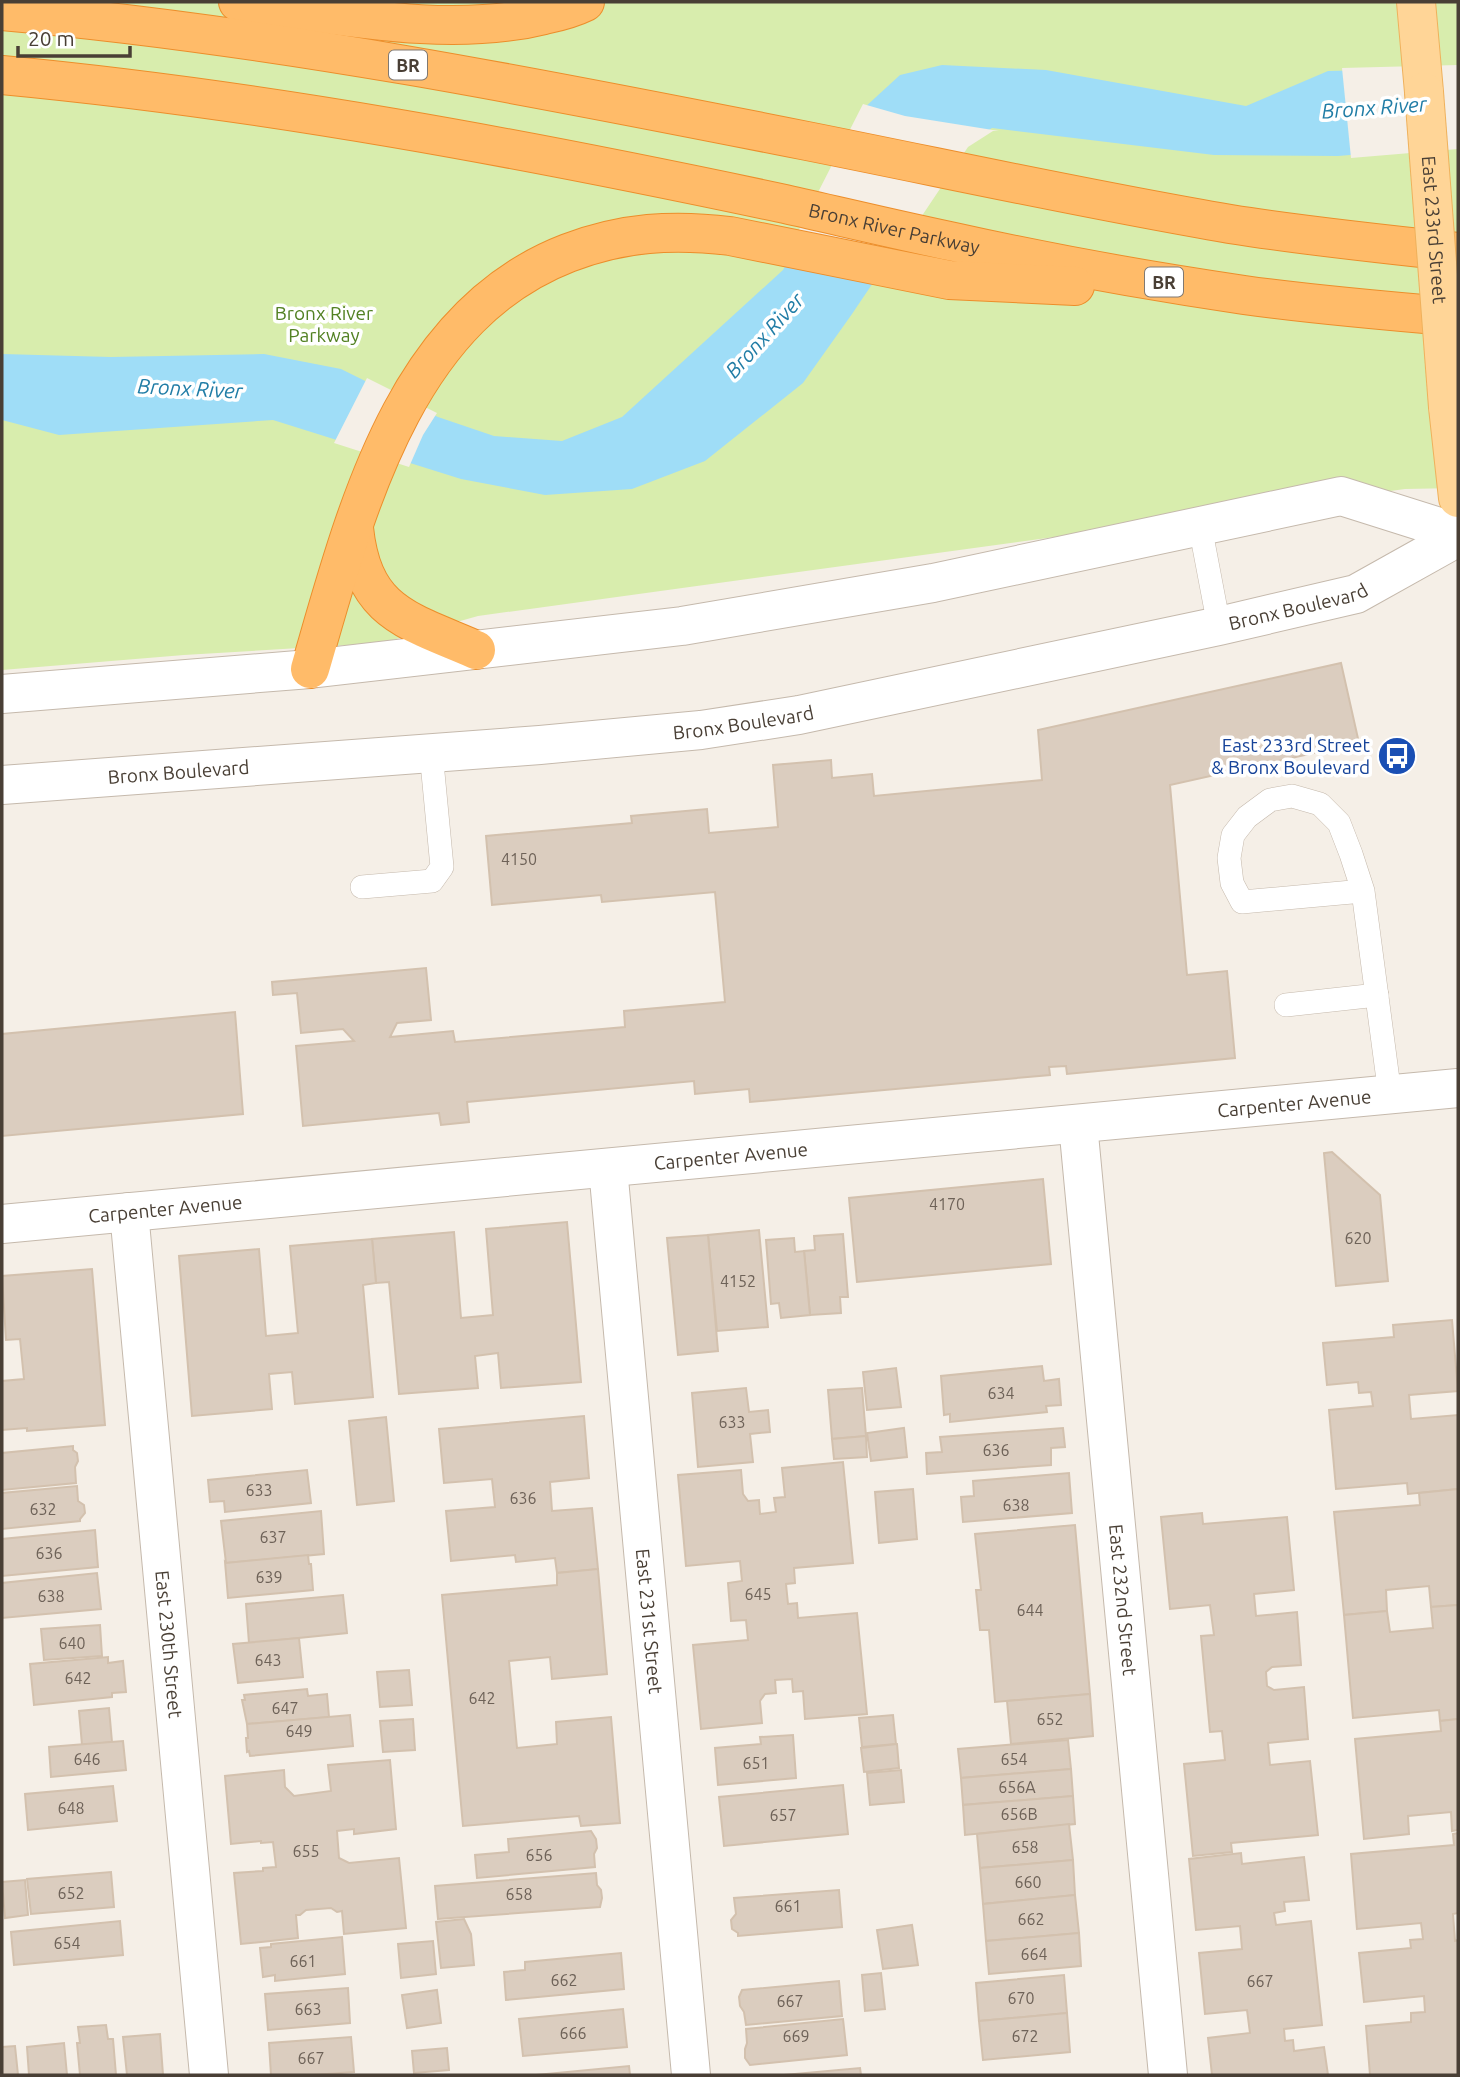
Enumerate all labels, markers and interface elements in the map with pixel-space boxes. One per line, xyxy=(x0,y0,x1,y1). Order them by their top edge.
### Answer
scale bar xyxy=(18,14,130,58)
text: 20 m xyxy=(28,26,75,50)
road number: BR xyxy=(389,51,427,80)
water label: Bronx River xyxy=(1321,91,1428,123)
street label: East 233rd Street xyxy=(1418,155,1451,305)
street label: Bronx River Parkway xyxy=(807,199,982,258)
road number: BR xyxy=(1145,268,1183,296)
water label: Bronx River xyxy=(720,287,809,382)
park label: Bronx River Parkway xyxy=(275,302,373,346)
water label: Bronx River xyxy=(137,373,244,403)
street label: Bronx Boulevard xyxy=(1227,579,1372,634)
street label: Bronx Boulevard xyxy=(672,701,816,744)
place label: East 233rd Street & Bronx Boulevard xyxy=(1211,734,1371,778)
bus stop icon: East 233rd Street & Bronx Boulevard xyxy=(1376,735,1418,777)
street label: Bronx Boulevard xyxy=(107,756,250,788)
house number: 4150 xyxy=(501,850,537,868)
street label: Carpenter Avenue xyxy=(1216,1085,1372,1121)
street label: Carpenter Avenue xyxy=(653,1138,809,1174)
street label: Carpenter Avenue xyxy=(87,1191,243,1227)
house number: 4170 xyxy=(929,1195,965,1213)
house number: 620 xyxy=(1344,1229,1372,1247)
house number: 4152 xyxy=(720,1272,756,1290)
house number: 634 xyxy=(987,1384,1015,1402)
house number: 633 xyxy=(718,1413,746,1431)
house number: 636 xyxy=(982,1441,1010,1459)
house number: 633 xyxy=(245,1481,273,1499)
house number: 636 xyxy=(509,1489,537,1507)
house number: 638 xyxy=(1002,1496,1030,1514)
house number: 632 xyxy=(29,1500,57,1518)
street label: East 232nd Street xyxy=(1105,1523,1141,1677)
house number: 637 xyxy=(259,1528,287,1546)
house number: 636 xyxy=(35,1544,63,1562)
street label: East 231st Street xyxy=(632,1547,667,1695)
house number: 639 xyxy=(255,1568,283,1586)
street label: East 230th Street xyxy=(151,1569,187,1720)
house number: 645 xyxy=(744,1585,772,1603)
house number: 638 xyxy=(37,1587,65,1605)
house number: 644 xyxy=(1016,1601,1044,1619)
house number: 640 xyxy=(58,1634,86,1652)
house number: 643 xyxy=(254,1651,282,1669)
house number: 642 xyxy=(64,1669,92,1687)
house number: 642 xyxy=(468,1689,496,1707)
house number: 647 xyxy=(271,1699,299,1717)
house number: 652 xyxy=(1036,1710,1064,1728)
house number: 649 xyxy=(285,1722,313,1740)
house number: 646 xyxy=(73,1750,101,1768)
house number: 654 xyxy=(1000,1750,1028,1768)
house number: 651 xyxy=(742,1754,770,1772)
house number: 656A xyxy=(998,1778,1036,1796)
house number: 648 xyxy=(57,1799,85,1817)
house number: 656B xyxy=(1000,1805,1038,1823)
house number: 657 xyxy=(769,1806,797,1824)
house number: 658 xyxy=(1011,1838,1039,1856)
house number: 655 xyxy=(292,1842,320,1860)
house number: 656 xyxy=(525,1846,553,1864)
house number: 660 xyxy=(1014,1873,1042,1891)
house number: 652 xyxy=(57,1884,85,1902)
house number: 658 xyxy=(505,1885,533,1903)
house number: 661 xyxy=(774,1897,802,1915)
house number: 662 xyxy=(1017,1910,1045,1928)
house number: 654 xyxy=(53,1934,81,1952)
house number: 664 xyxy=(1020,1945,1048,1963)
house number: 661 xyxy=(289,1952,317,1970)
house number: 662 xyxy=(550,1971,578,1989)
house number: 667 xyxy=(1246,1972,1274,1990)
house number: 670 xyxy=(1007,1989,1035,2007)
house number: 667 xyxy=(776,1992,804,2010)
house number: 663 xyxy=(294,2000,322,2018)
house number: 666 xyxy=(559,2024,587,2042)
house number: 669 xyxy=(782,2027,810,2045)
house number: 672 xyxy=(1011,2027,1039,2045)
house number: 667 xyxy=(297,2049,325,2067)

